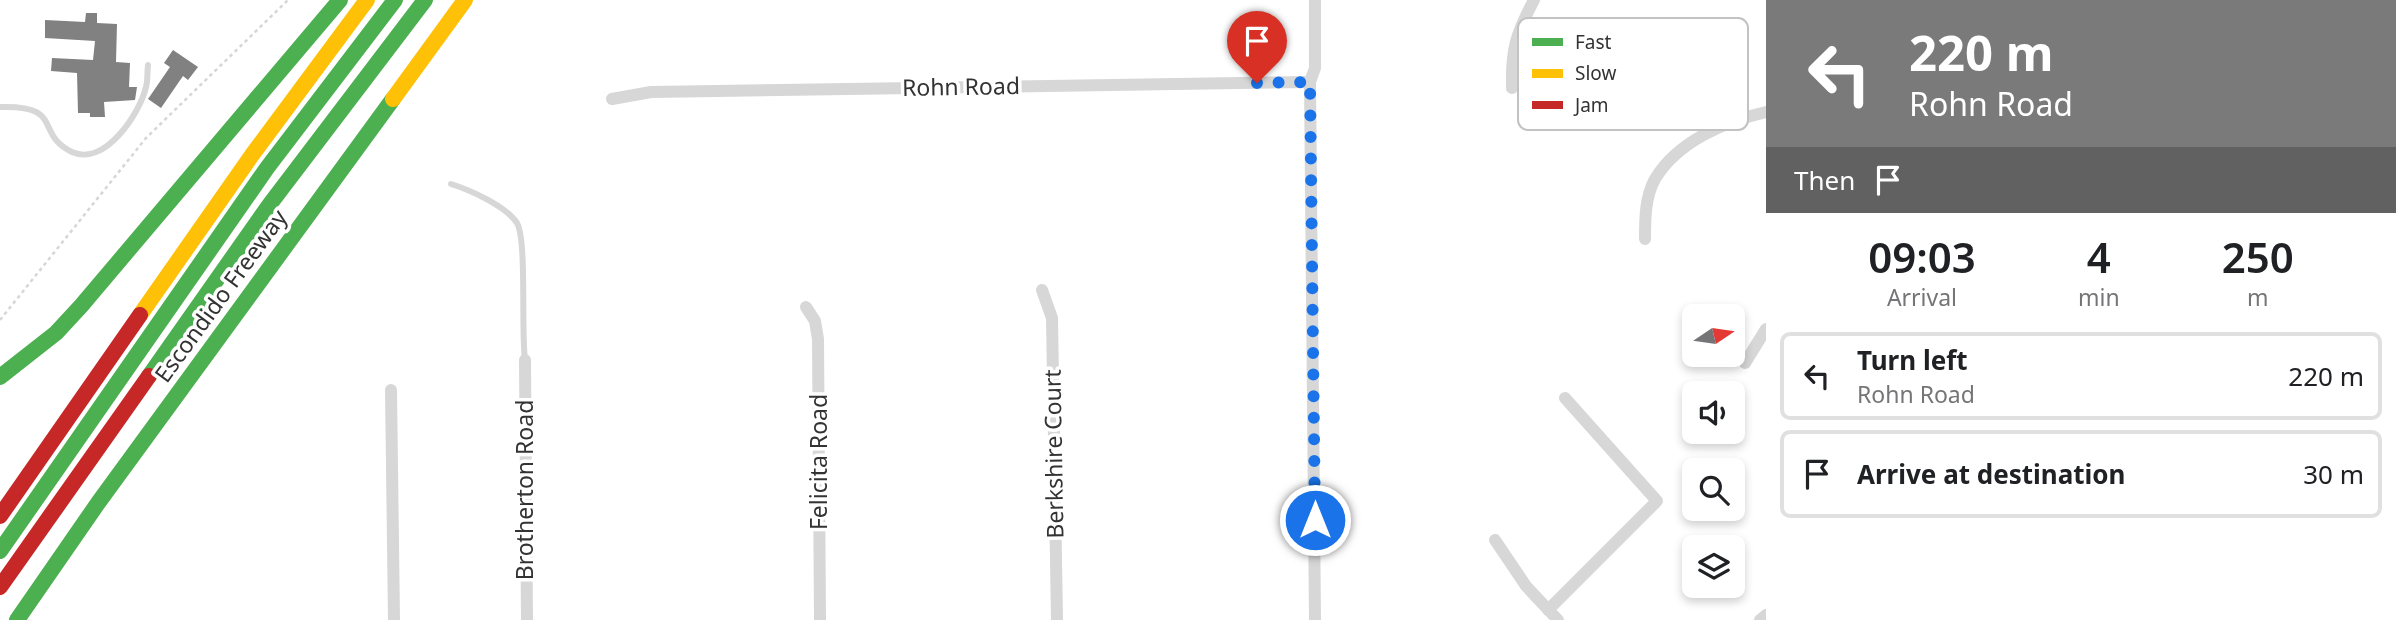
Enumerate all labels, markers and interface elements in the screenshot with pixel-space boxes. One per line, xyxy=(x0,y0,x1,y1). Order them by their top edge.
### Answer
pin xyxy=(1227,11,1287,83)
legend xyxy=(1518,18,1748,130)
text: 220 m xyxy=(1909,19,2054,85)
icon: arrive xyxy=(1238,22,1276,60)
icon: left xyxy=(1794,28,1885,119)
text: Fast xyxy=(1575,29,1612,55)
text: Slow xyxy=(1575,60,1616,86)
street label: Rohn Road xyxy=(902,69,1020,103)
text: Rohn Road xyxy=(1909,82,2073,125)
text: Jam xyxy=(1573,92,1609,118)
icon: arrive xyxy=(1869,161,1907,199)
text: Then xyxy=(1794,162,1855,198)
street label: Escondido Freeway xyxy=(147,202,294,388)
text: 09:03 xyxy=(1868,228,1976,285)
text: 4 xyxy=(2087,228,2111,285)
text: 250 xyxy=(2222,228,2294,285)
text: Arrival xyxy=(1887,281,1957,313)
text: min xyxy=(2078,281,2120,313)
text: m xyxy=(2247,281,2269,313)
north arrow xyxy=(1682,304,1745,368)
map controls xyxy=(1682,304,1745,598)
text: Turn left xyxy=(1857,342,1968,378)
icon: left xyxy=(1798,357,1836,395)
text: 220 m xyxy=(2288,358,2364,394)
street label: Berkshire Court xyxy=(1036,369,1070,539)
text: Rohn Road xyxy=(1857,378,1975,410)
button: sound xyxy=(1682,381,1745,444)
street label: Felicita Road xyxy=(802,394,834,530)
street label: Brotherton Road xyxy=(508,400,540,580)
icon: arrive xyxy=(1798,455,1836,493)
text: Arrive at destination xyxy=(1857,456,2126,492)
text: 30 m xyxy=(2303,456,2364,492)
button: search xyxy=(1682,458,1745,521)
position arrow xyxy=(1278,483,1352,557)
button: layers xyxy=(1682,535,1745,598)

